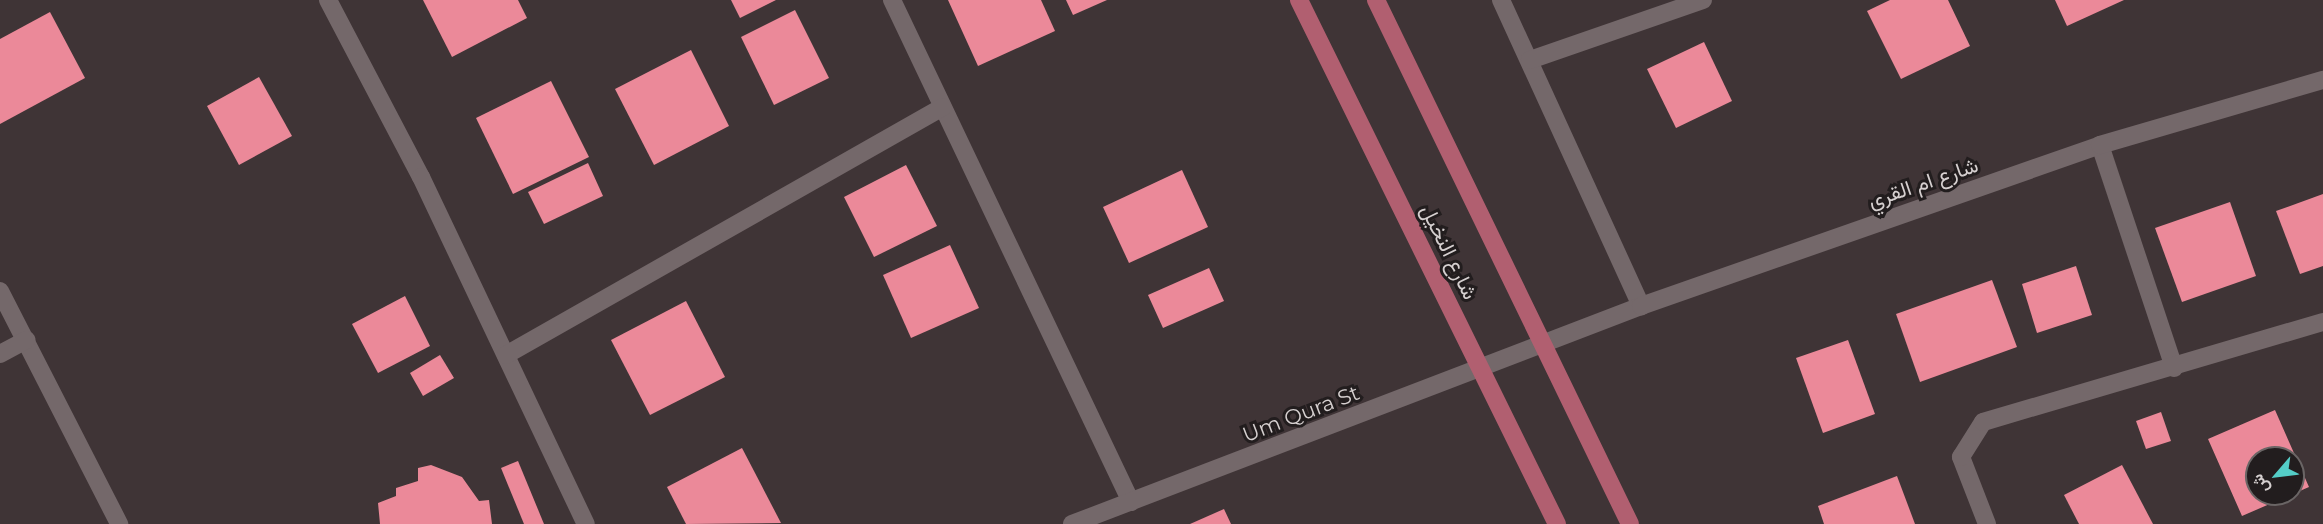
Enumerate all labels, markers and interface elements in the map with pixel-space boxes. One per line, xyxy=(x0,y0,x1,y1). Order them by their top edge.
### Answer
street label: شارع ام القري xyxy=(1865,152,1981,214)
street label: شارع النخيل xyxy=(1415,200,1483,304)
street label: Um Qura St xyxy=(1239,380,1363,448)
north arrow xyxy=(2245,446,2305,506)
text: ش xyxy=(2248,471,2273,497)

